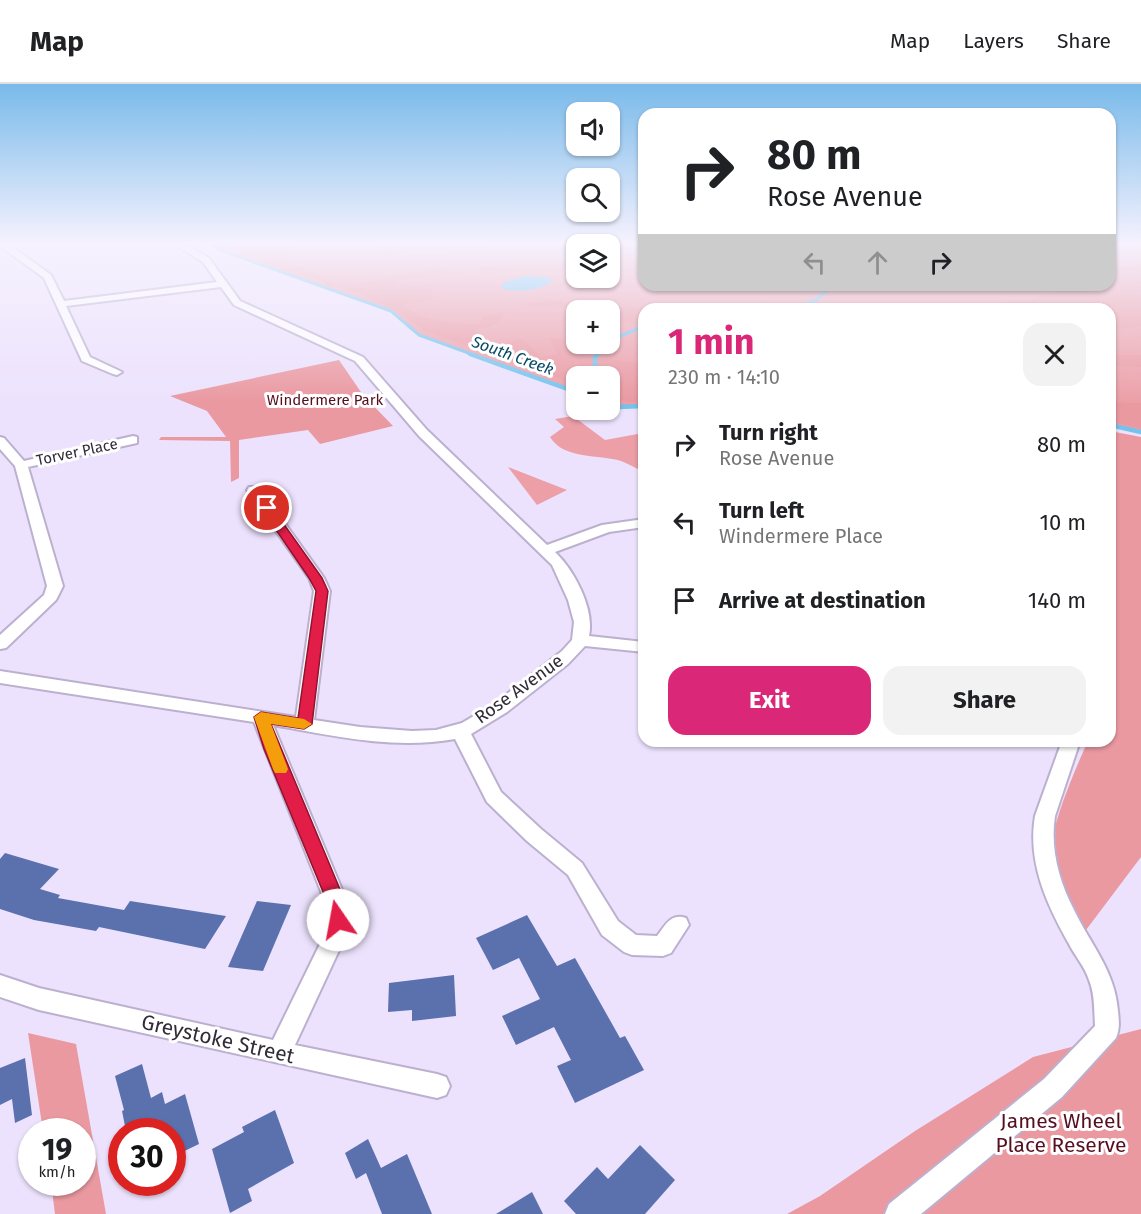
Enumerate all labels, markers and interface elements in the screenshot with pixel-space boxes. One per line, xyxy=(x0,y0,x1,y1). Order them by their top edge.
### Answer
text: Map xyxy=(30,25,84,58)
text: Map xyxy=(890,28,930,54)
text: Layers xyxy=(963,28,1024,54)
text: Share xyxy=(1057,28,1111,54)
map controls xyxy=(566,102,620,420)
button: sound xyxy=(566,102,620,156)
text: 80 m xyxy=(767,130,861,180)
icon: right xyxy=(668,132,746,210)
button: search xyxy=(566,168,620,222)
text: Rose Avenue xyxy=(767,181,923,213)
button: layers xyxy=(566,234,620,288)
icon: left xyxy=(798,246,831,279)
icon: ahead xyxy=(861,246,894,279)
icon: right xyxy=(924,246,957,279)
button: + xyxy=(566,300,620,354)
text: 1 min xyxy=(668,320,755,364)
button: close xyxy=(1023,323,1086,386)
water label: South Creek xyxy=(468,332,557,379)
text: 230 m · 14:10 xyxy=(668,365,780,389)
button: − xyxy=(566,366,620,420)
park label: Windermere Park xyxy=(267,391,384,409)
text: Turn right xyxy=(719,419,818,446)
icon: right xyxy=(668,428,701,461)
text: 80 m xyxy=(1037,431,1086,458)
street label: Torver Place xyxy=(35,435,119,469)
text: Rose Avenue xyxy=(719,446,834,470)
pin xyxy=(241,482,292,533)
icon: arrive xyxy=(250,491,283,524)
text: Turn left xyxy=(719,497,804,524)
icon: left xyxy=(668,506,701,539)
text: 10 m xyxy=(1040,509,1086,536)
text: Windermere Place xyxy=(719,524,883,548)
icon: arrive xyxy=(668,584,701,617)
text: Arrive at destination xyxy=(719,587,926,614)
text: 140 m xyxy=(1028,587,1086,614)
street label: Rose Avenue xyxy=(471,650,567,728)
button: Exit xyxy=(668,666,871,735)
button: Share xyxy=(883,666,1086,735)
position arrow xyxy=(306,888,370,952)
street label: Greystoke Street xyxy=(139,1009,297,1069)
park label: James Wheel Place Reserve xyxy=(996,1108,1126,1158)
speed limit sign: 30 xyxy=(108,1118,186,1196)
text: 19 xyxy=(42,1132,72,1168)
text: km/h xyxy=(38,1163,76,1181)

